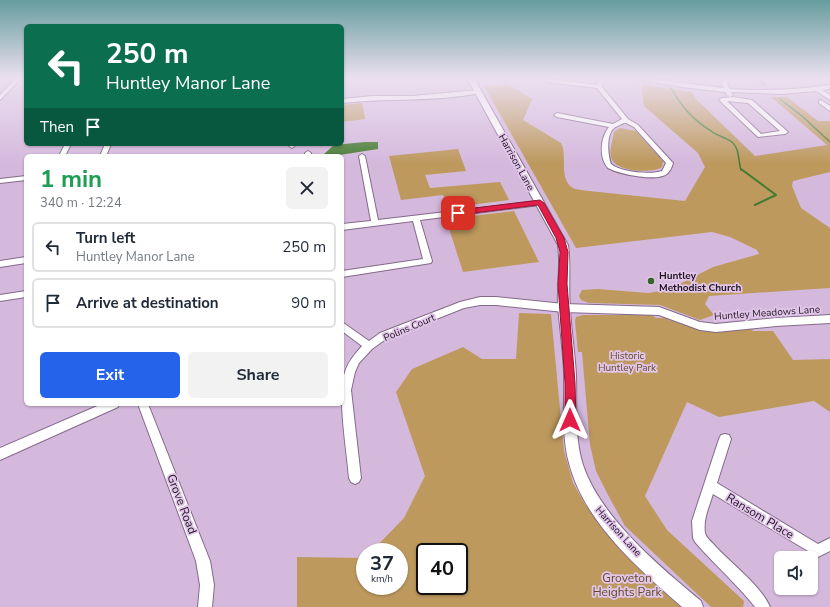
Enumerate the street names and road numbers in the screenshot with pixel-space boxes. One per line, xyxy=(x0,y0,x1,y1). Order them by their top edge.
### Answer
street label: Harrison Lane xyxy=(495,132,537,193)
street label: Huntley Meadows Lane xyxy=(714,302,821,324)
street label: Polins Court xyxy=(381,311,438,345)
street label: Grove Road xyxy=(163,472,201,536)
street label: Ransom Place xyxy=(723,489,797,543)
street label: Harrison Lane xyxy=(592,504,644,560)

